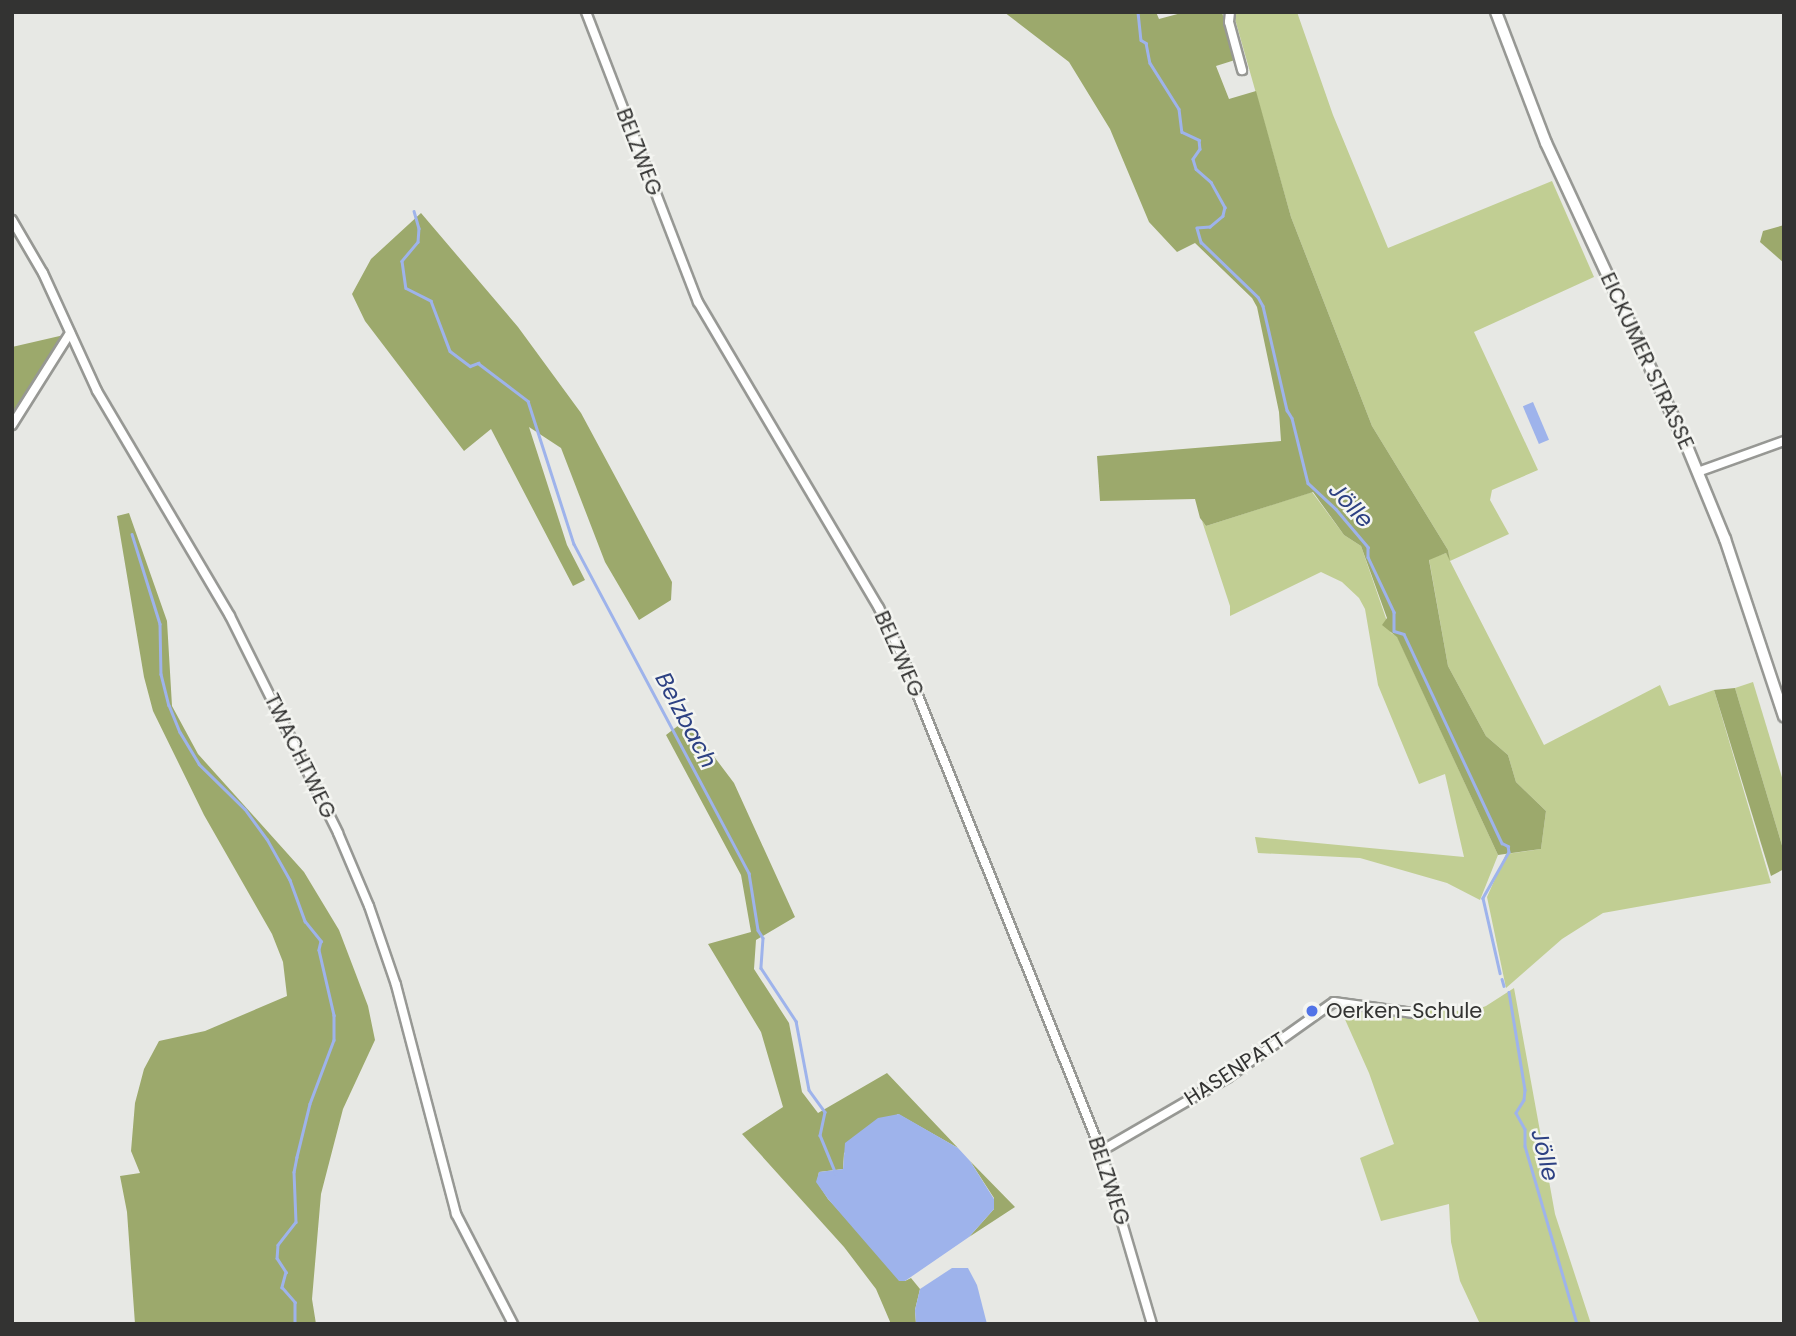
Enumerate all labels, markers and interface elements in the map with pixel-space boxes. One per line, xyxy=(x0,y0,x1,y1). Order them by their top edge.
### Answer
street label: BELZWEG xyxy=(611,105,667,199)
street label: EICKUMER STRASSE xyxy=(1595,269,1699,453)
water label: Jölle xyxy=(1323,476,1379,534)
street label: BELZWEG xyxy=(869,607,929,701)
water label: Belzbach xyxy=(649,667,723,773)
street label: TWACHTWEG xyxy=(259,689,341,823)
place label: Oerken-Schule xyxy=(1326,998,1482,1024)
marker: Oerken-Schule xyxy=(1304,1003,1320,1019)
street label: HASENPATT xyxy=(1180,1027,1290,1111)
water label: Jölle xyxy=(1525,1126,1565,1184)
street label: BELZWEG xyxy=(1083,1134,1135,1228)

